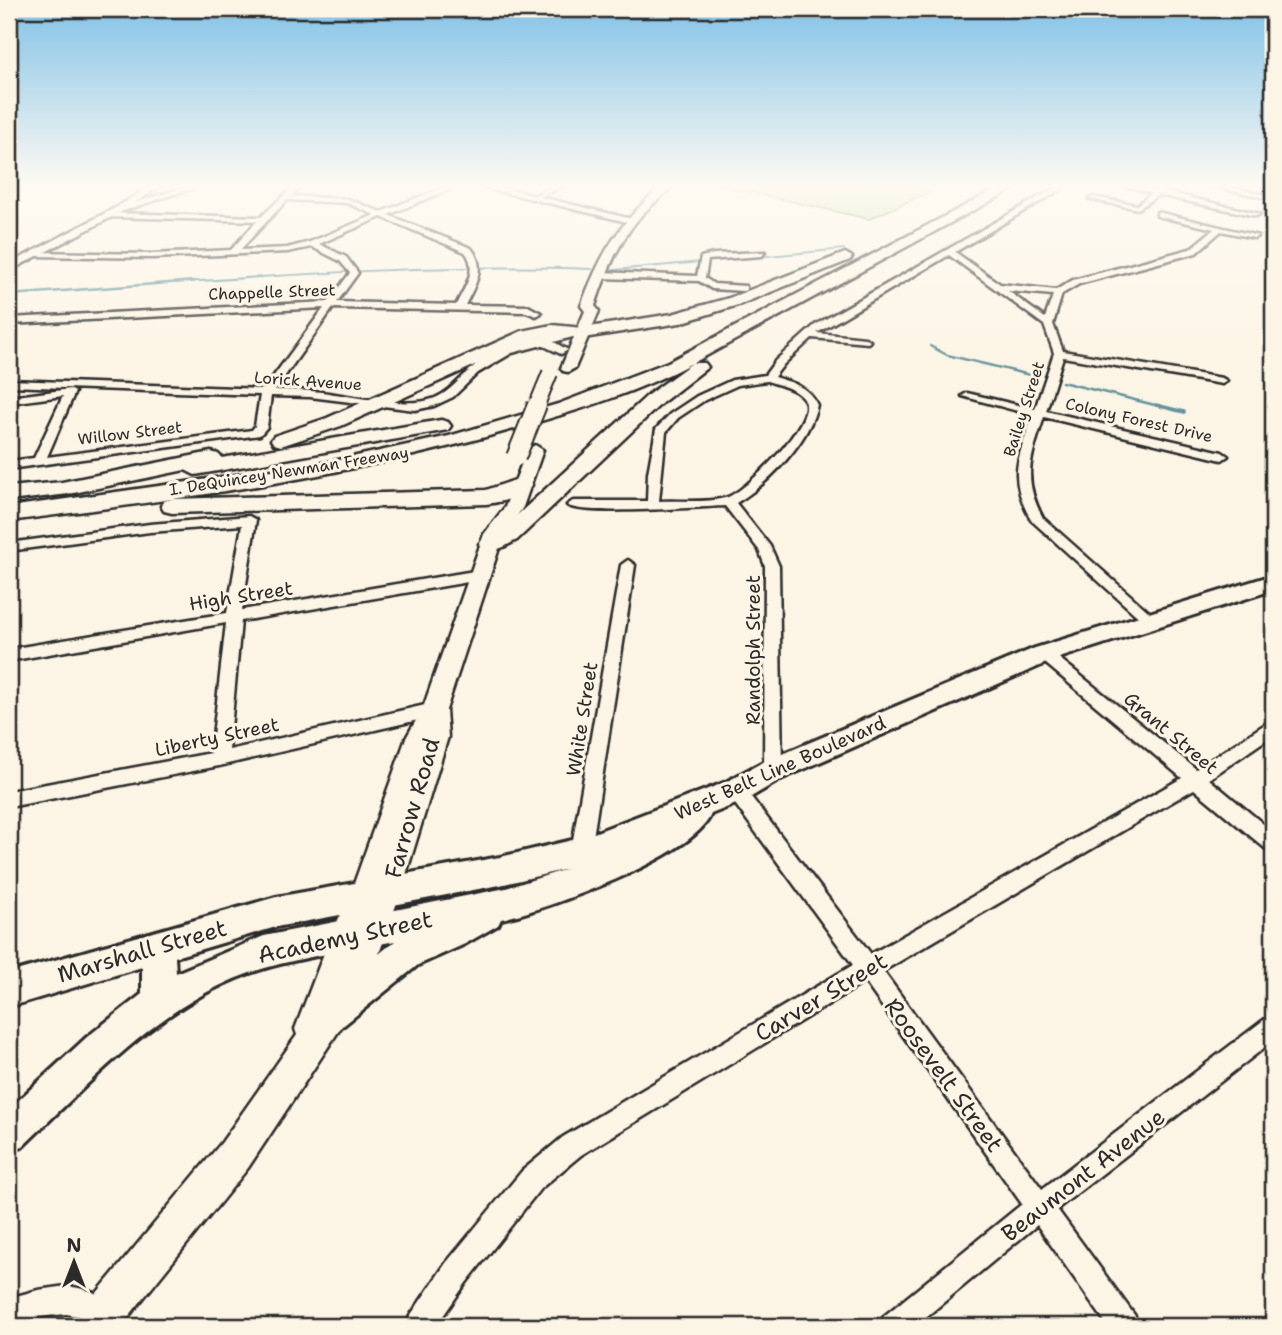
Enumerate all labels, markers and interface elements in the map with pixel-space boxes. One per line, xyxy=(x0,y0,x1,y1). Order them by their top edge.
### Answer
street label: Chappelle Street xyxy=(208,279,336,305)
street label: Bailey Street xyxy=(999,359,1049,459)
street label: Lorick Avenue xyxy=(253,367,363,395)
street label: Colony Forest Drive xyxy=(1063,393,1215,447)
street label: Willow Street xyxy=(77,416,183,450)
street label: I. DeQuincey Newman Freeway xyxy=(168,442,410,500)
street label: High Street xyxy=(187,575,295,617)
street label: Randolph Street xyxy=(741,575,766,725)
street label: White Street xyxy=(561,660,603,778)
street label: Grant Street xyxy=(1119,686,1223,780)
street label: West Belt Line Boulevard xyxy=(670,710,890,826)
street label: Liberty Street xyxy=(153,712,281,762)
street label: Farrow Road xyxy=(378,734,446,882)
street label: Academy Street xyxy=(255,904,435,970)
street label: Marshall Street xyxy=(54,913,230,989)
street label: Carver Street xyxy=(749,946,893,1048)
street label: Roosevelt Street xyxy=(878,992,1010,1158)
street label: Beaumont Avenue xyxy=(995,1102,1171,1248)
north arrow xyxy=(38,1226,108,1296)
text: N xyxy=(66,1233,82,1258)

